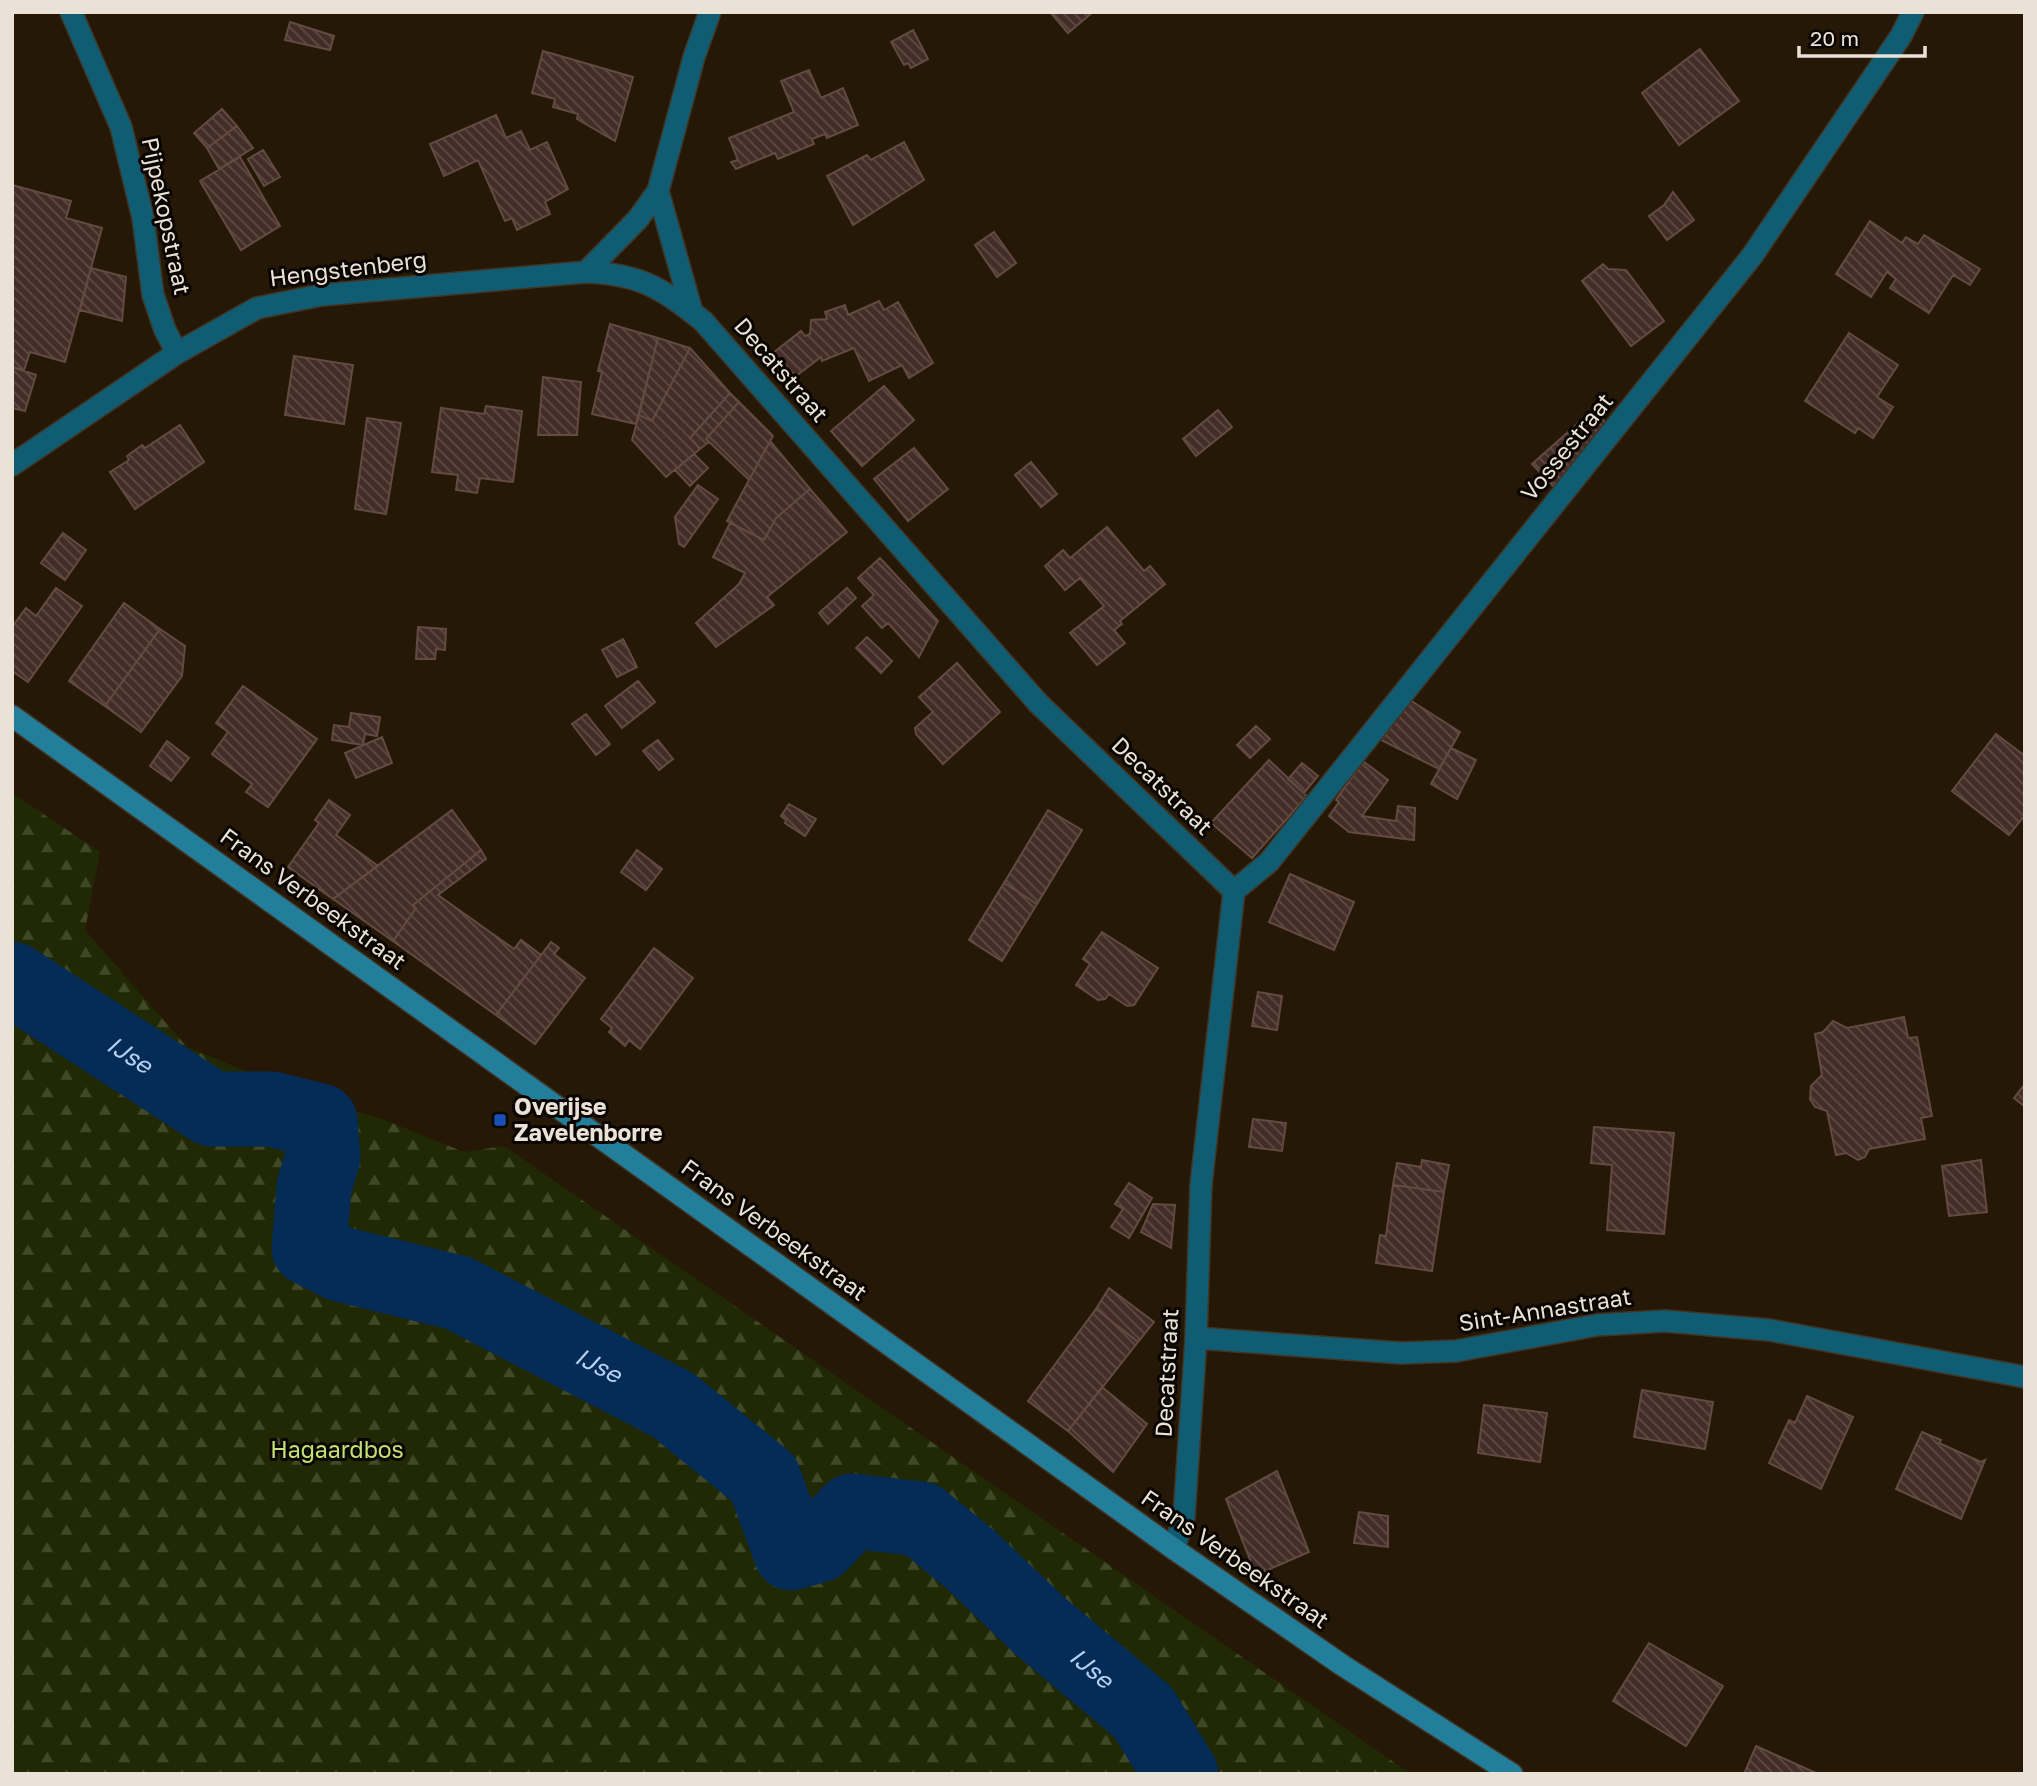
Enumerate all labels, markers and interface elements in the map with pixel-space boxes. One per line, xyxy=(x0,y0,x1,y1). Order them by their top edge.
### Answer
scale bar xyxy=(1799,14,1925,58)
text: 20 m xyxy=(1810,25,1859,51)
street label: Pijpekopstraat xyxy=(137,134,197,297)
street label: Hengstenberg xyxy=(268,244,428,292)
street label: Decatstraat xyxy=(729,311,835,427)
street label: Vossestraat xyxy=(1514,387,1618,506)
street label: Decatstraat xyxy=(1107,730,1219,840)
street label: Frans Verbeekstraat xyxy=(215,821,412,975)
water label: IJse xyxy=(102,1029,160,1080)
place label: Overijse Zavelenborre xyxy=(514,1092,663,1146)
marker: Overijse Zavelenborre xyxy=(492,1112,508,1128)
street label: Frans Verbeekstraat xyxy=(676,1152,873,1306)
street label: Sint-Annastraat xyxy=(1457,1282,1633,1336)
street label: Decatstraat xyxy=(1149,1308,1183,1438)
water label: IJse xyxy=(571,1341,628,1389)
park label: Hagaardbos xyxy=(270,1435,404,1463)
street label: Frans Verbeekstraat xyxy=(1136,1483,1335,1634)
water label: IJse xyxy=(1064,1641,1121,1695)

